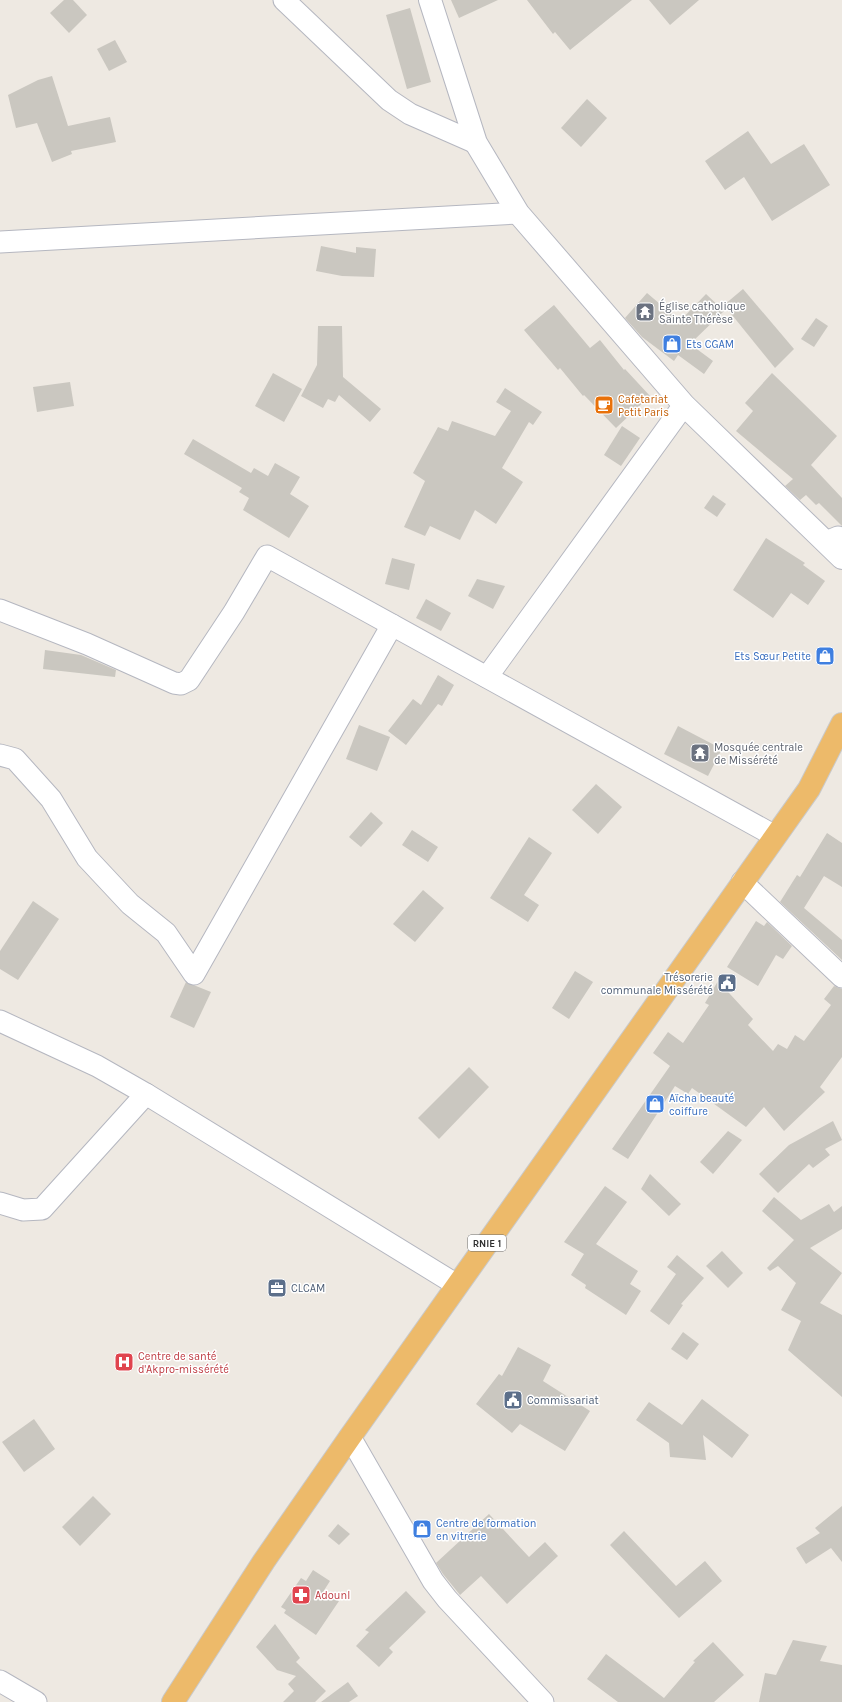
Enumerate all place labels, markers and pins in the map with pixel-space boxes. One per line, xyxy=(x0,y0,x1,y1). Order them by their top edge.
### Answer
place label: Église catholique Sainte Thérèse xyxy=(659,298,746,326)
temple icon: Église catholique Sainte Thérèse xyxy=(634,301,656,323)
shop icon: Ets CGAM xyxy=(661,333,683,355)
place label: Ets CGAM xyxy=(686,338,734,351)
place label: Cafetariat Petit Paris xyxy=(618,393,669,419)
cafe icon: Cafetariat Petit Paris xyxy=(593,394,615,416)
shop icon: Ets Sœur Petite xyxy=(814,645,836,667)
place label: Ets Sœur Petite xyxy=(734,650,811,663)
place label: Mosquée centrale de Missérété xyxy=(714,741,803,767)
temple icon: Mosquée centrale de Missérété xyxy=(689,742,711,764)
place label: Trésorerie communale Missérété xyxy=(601,971,713,997)
public building icon: Trésorerie communale Missérété xyxy=(716,972,738,994)
place label: Aïcha beauté coiffure xyxy=(669,1092,735,1118)
shop icon: Aïcha beauté coiffure xyxy=(644,1093,666,1115)
office icon: CLCAM xyxy=(266,1277,288,1299)
place label: CLCAM xyxy=(291,1282,325,1295)
place label: Centre de santé d'Akpro-missérété xyxy=(138,1350,229,1376)
hospital icon: Centre de santé d'Akpro-missérété xyxy=(113,1351,135,1373)
public building icon: Commissariat xyxy=(502,1389,524,1411)
place label: Commissariat xyxy=(527,1394,599,1407)
place label: Centre de formation en vitrerie xyxy=(436,1517,536,1543)
shop icon: Centre de formation en vitrerie xyxy=(411,1518,433,1540)
pharmacy icon: Adounl xyxy=(290,1584,312,1606)
place label: Adounl xyxy=(315,1589,350,1602)

